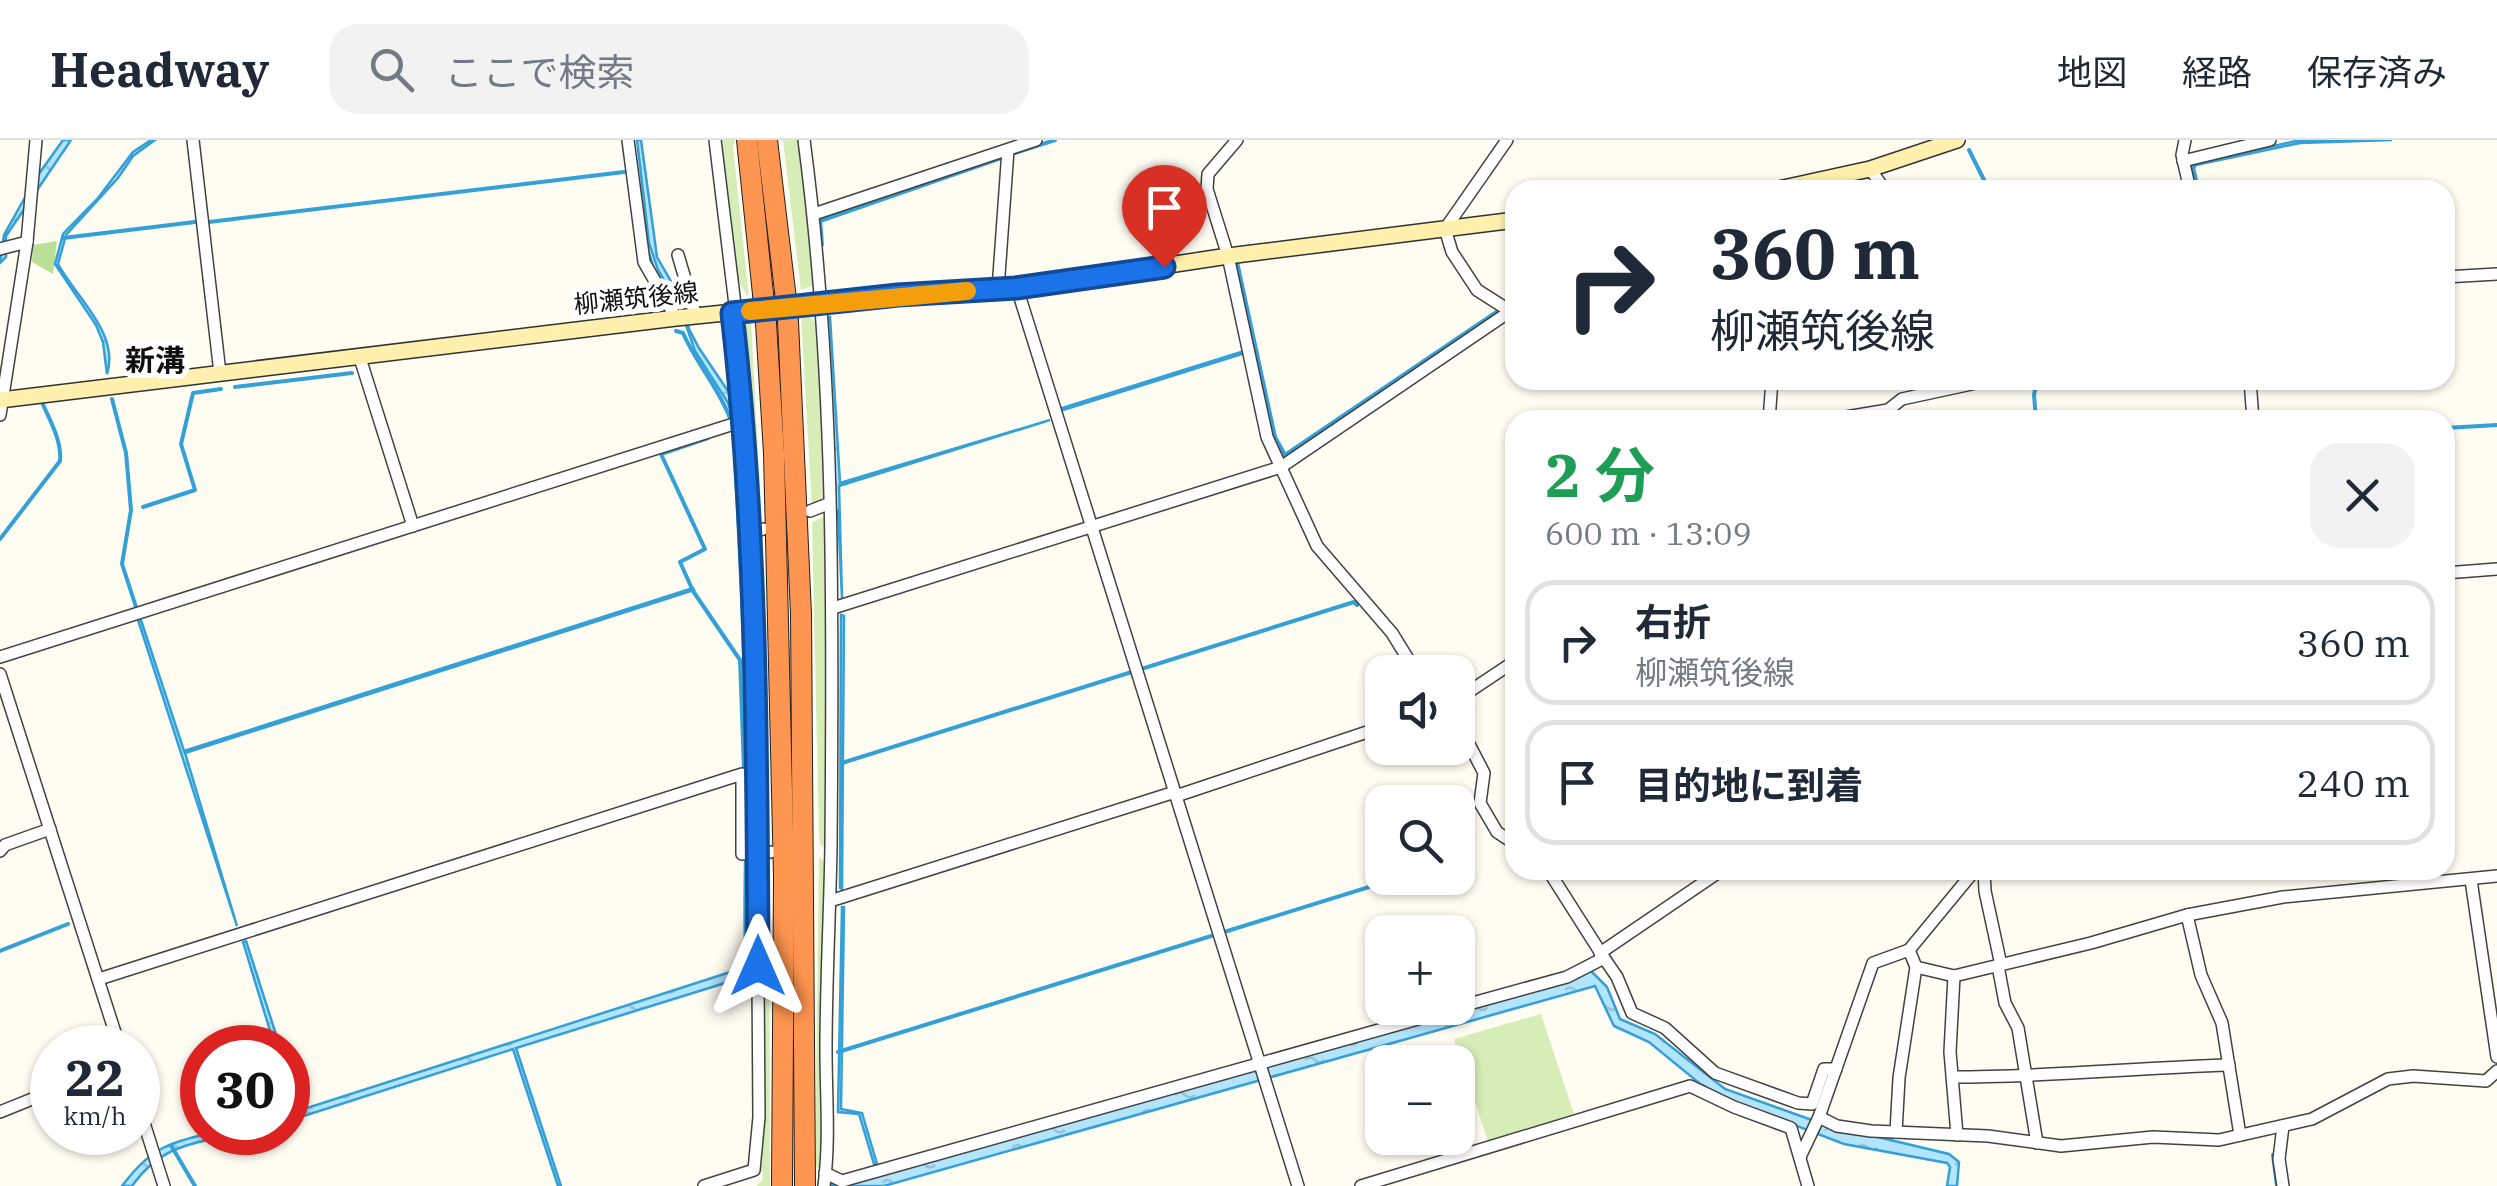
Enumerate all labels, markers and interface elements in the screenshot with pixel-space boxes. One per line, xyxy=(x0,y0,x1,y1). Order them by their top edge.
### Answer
search box xyxy=(329,24,1029,114)
text: Headway xyxy=(50,38,269,100)
icon: search xyxy=(364,42,419,97)
text: ここで検索 xyxy=(444,47,634,96)
text: 地図 xyxy=(2057,49,2127,95)
text: 経路 xyxy=(2182,49,2252,95)
text: 保存済み xyxy=(2307,49,2447,95)
pin xyxy=(1122,165,1207,268)
icon: arrive xyxy=(1137,180,1192,235)
text: 360 m xyxy=(1710,207,1920,298)
icon: right xyxy=(1545,220,1675,350)
street label: 柳瀬筑後線 xyxy=(572,275,700,320)
text: 柳瀬筑後線 xyxy=(1710,301,1935,359)
district label: 新溝 xyxy=(125,340,185,379)
text: 2 分 xyxy=(1545,435,1655,514)
button: close xyxy=(2310,443,2415,548)
text: 600 m · 13:09 xyxy=(1545,512,1752,554)
text: 右折 xyxy=(1635,597,1711,646)
icon: right xyxy=(1550,615,1605,670)
text: 360 m xyxy=(2297,618,2410,667)
text: 柳瀬筑後線 xyxy=(1635,651,1795,693)
map controls xyxy=(1365,655,1475,1155)
button: sound xyxy=(1365,655,1475,765)
icon: arrive xyxy=(1550,755,1605,810)
text: 240 m xyxy=(2297,758,2410,807)
text: 目的地に到着 xyxy=(1635,760,1863,809)
button: search xyxy=(1365,785,1475,895)
position arrow xyxy=(706,914,810,1018)
button: + xyxy=(1365,915,1475,1025)
speed limit sign: 30 xyxy=(180,1025,310,1155)
text: 22 xyxy=(65,1045,125,1110)
button: − xyxy=(1365,1045,1475,1155)
text: km/h xyxy=(63,1099,127,1132)

